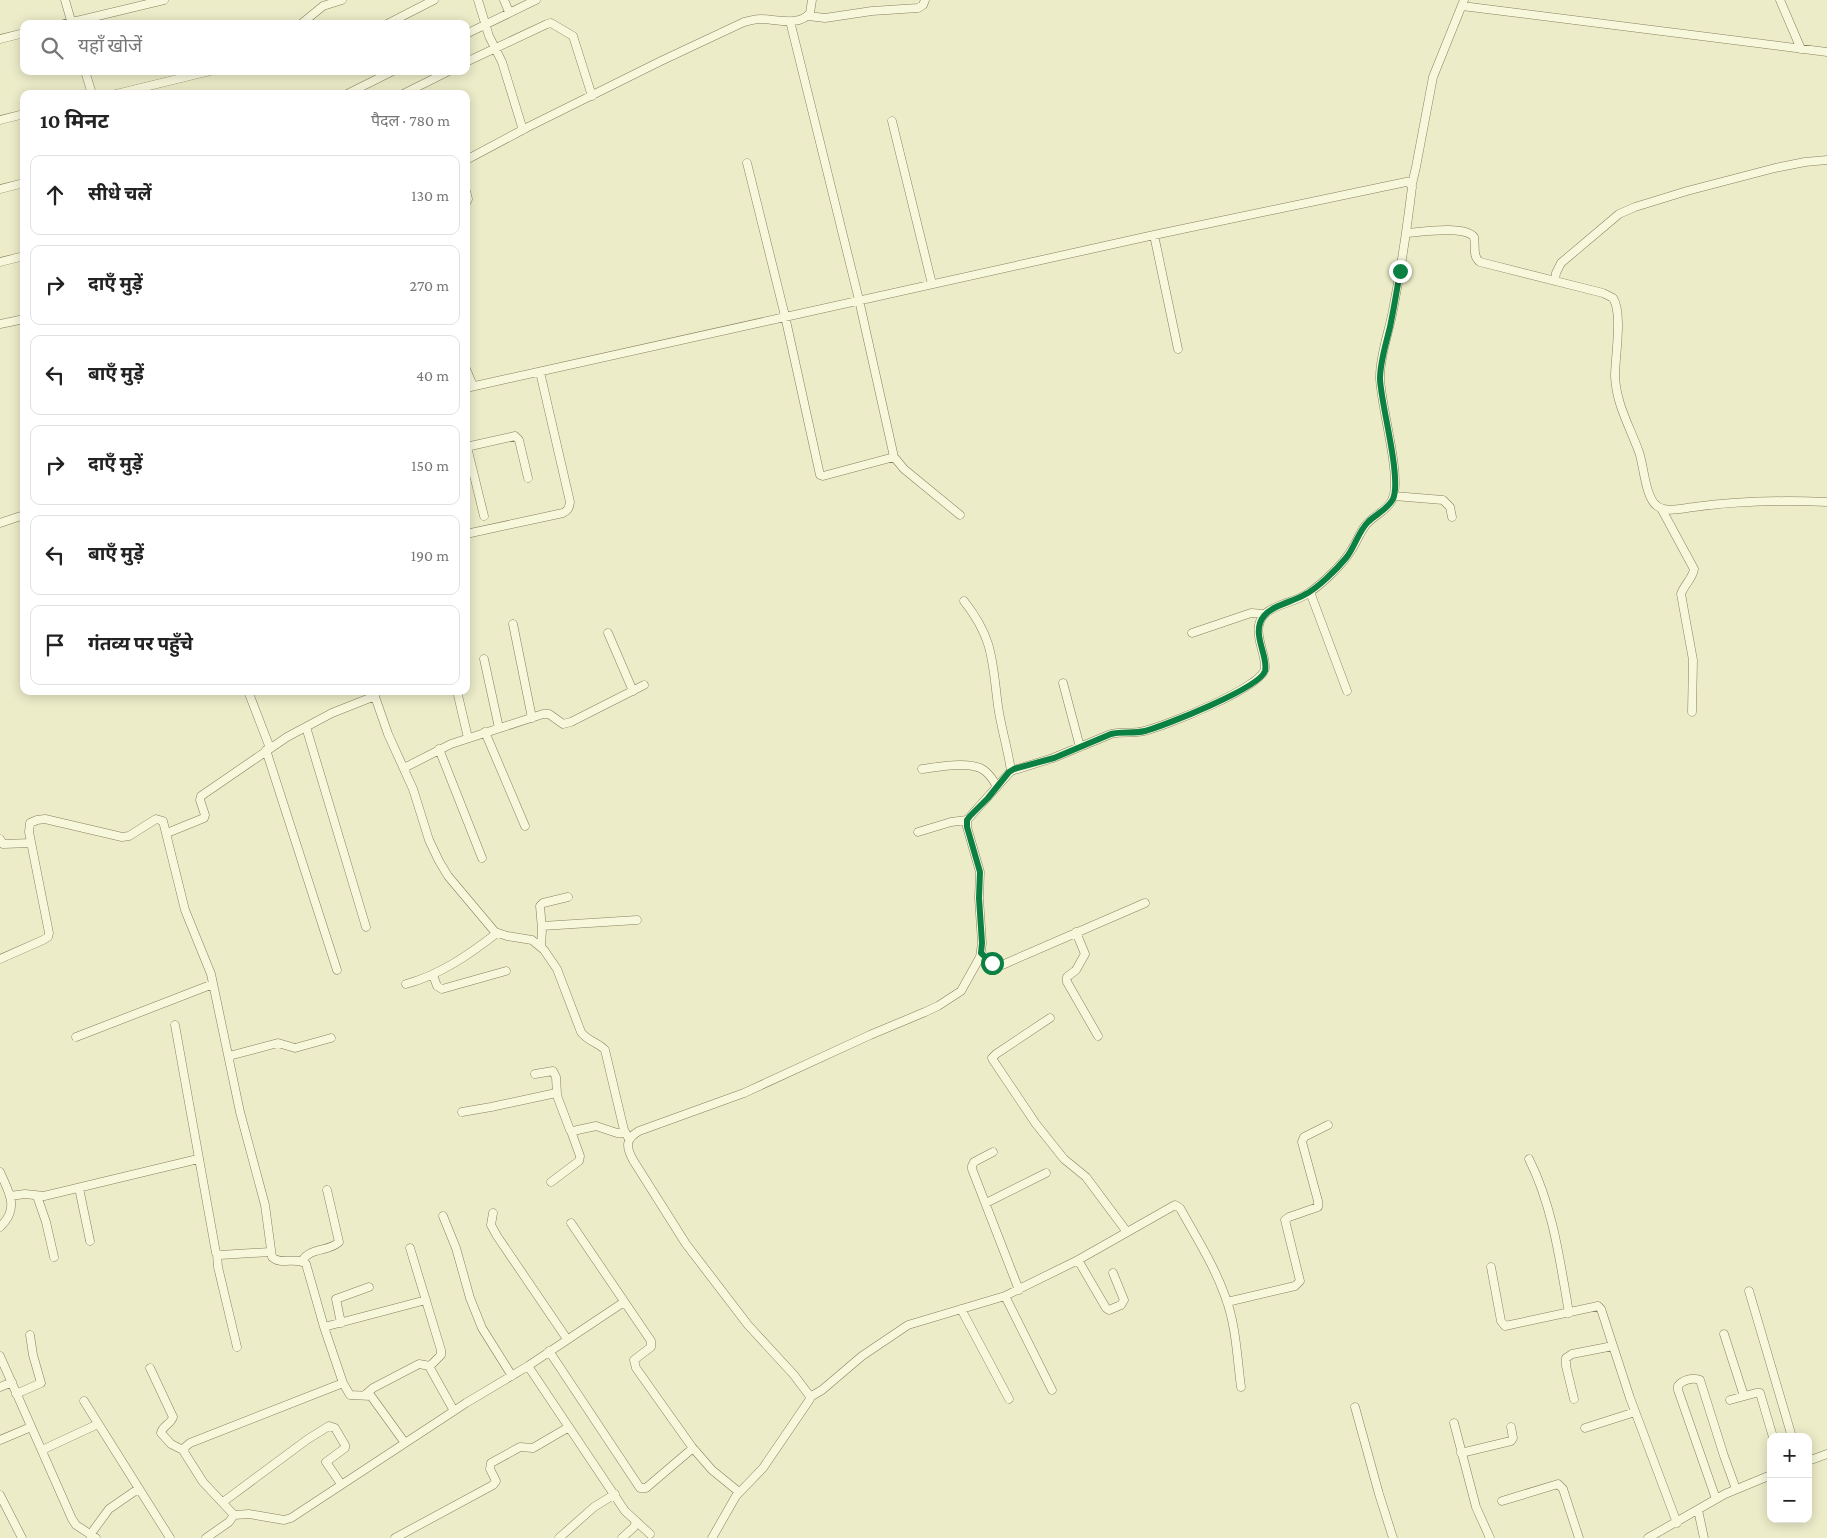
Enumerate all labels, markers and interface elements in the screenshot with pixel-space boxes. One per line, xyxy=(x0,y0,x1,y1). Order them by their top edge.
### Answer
search box xyxy=(20,20,470,75)
icon: search xyxy=(38,34,66,62)
text: यहाँ खोजें xyxy=(78,35,142,56)
text: 10 मिनट xyxy=(40,109,109,133)
text: पैदल · 780 m xyxy=(371,112,450,129)
icon: ahead xyxy=(41,181,69,209)
text: सीधे चलें xyxy=(88,183,152,204)
text: 130 m xyxy=(411,187,449,204)
route end xyxy=(1389,260,1412,283)
icon: right xyxy=(41,271,69,299)
text: दाएँ मुड़ें xyxy=(88,273,143,294)
text: 270 m xyxy=(410,277,449,294)
icon: left xyxy=(41,361,69,389)
text: बाएँ मुड़ें xyxy=(88,363,144,384)
text: 40 m xyxy=(416,367,449,384)
icon: right xyxy=(41,451,69,479)
text: दाएँ मुड़ें xyxy=(88,453,143,474)
text: 150 m xyxy=(411,457,449,474)
icon: left xyxy=(41,541,69,569)
text: बाएँ मुड़ें xyxy=(88,543,144,564)
text: 190 m xyxy=(411,547,449,564)
icon: arrive xyxy=(41,631,69,659)
text: गंतव्य पर पहुँचे xyxy=(88,633,193,654)
route start xyxy=(981,952,1004,975)
map controls xyxy=(1767,1433,1812,1523)
button: + xyxy=(1767,1433,1812,1478)
button: − xyxy=(1767,1478,1812,1523)

